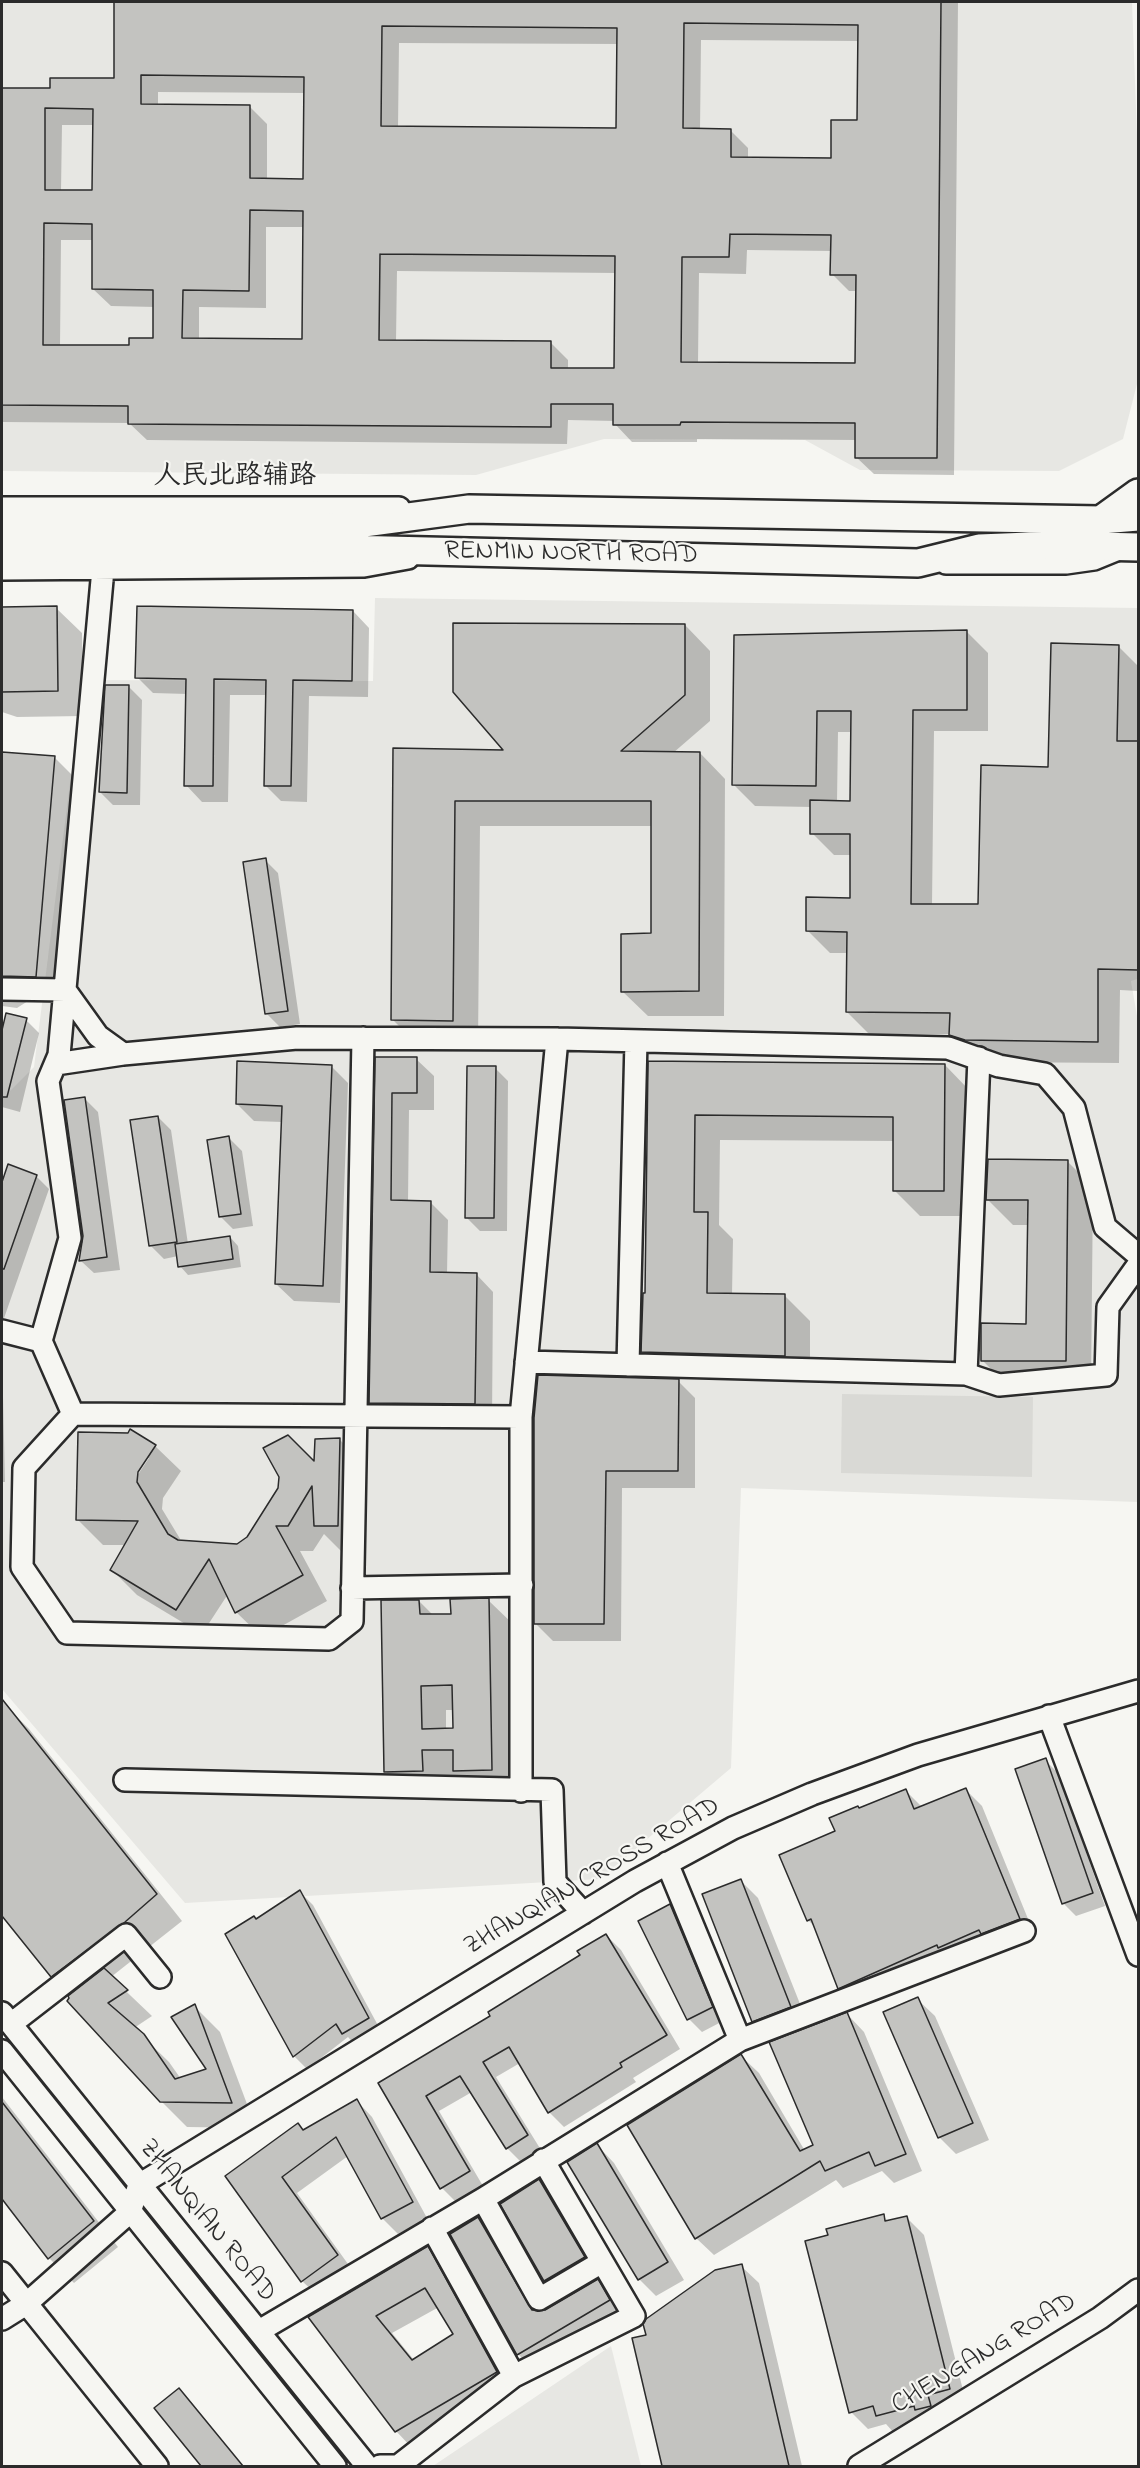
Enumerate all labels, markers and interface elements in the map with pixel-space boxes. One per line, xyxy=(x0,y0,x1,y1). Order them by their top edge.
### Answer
street label: 人民北路辅路 xyxy=(154,463,316,495)
street label: RENMIN NORTH ROAD xyxy=(444,537,698,573)
street label: ZHANQIAN CROSS ROAD xyxy=(459,1792,727,1964)
street label: ZHANQIAN ROAD xyxy=(130,2134,282,2310)
street label: CHENGANG ROAD xyxy=(887,2287,1083,2423)

